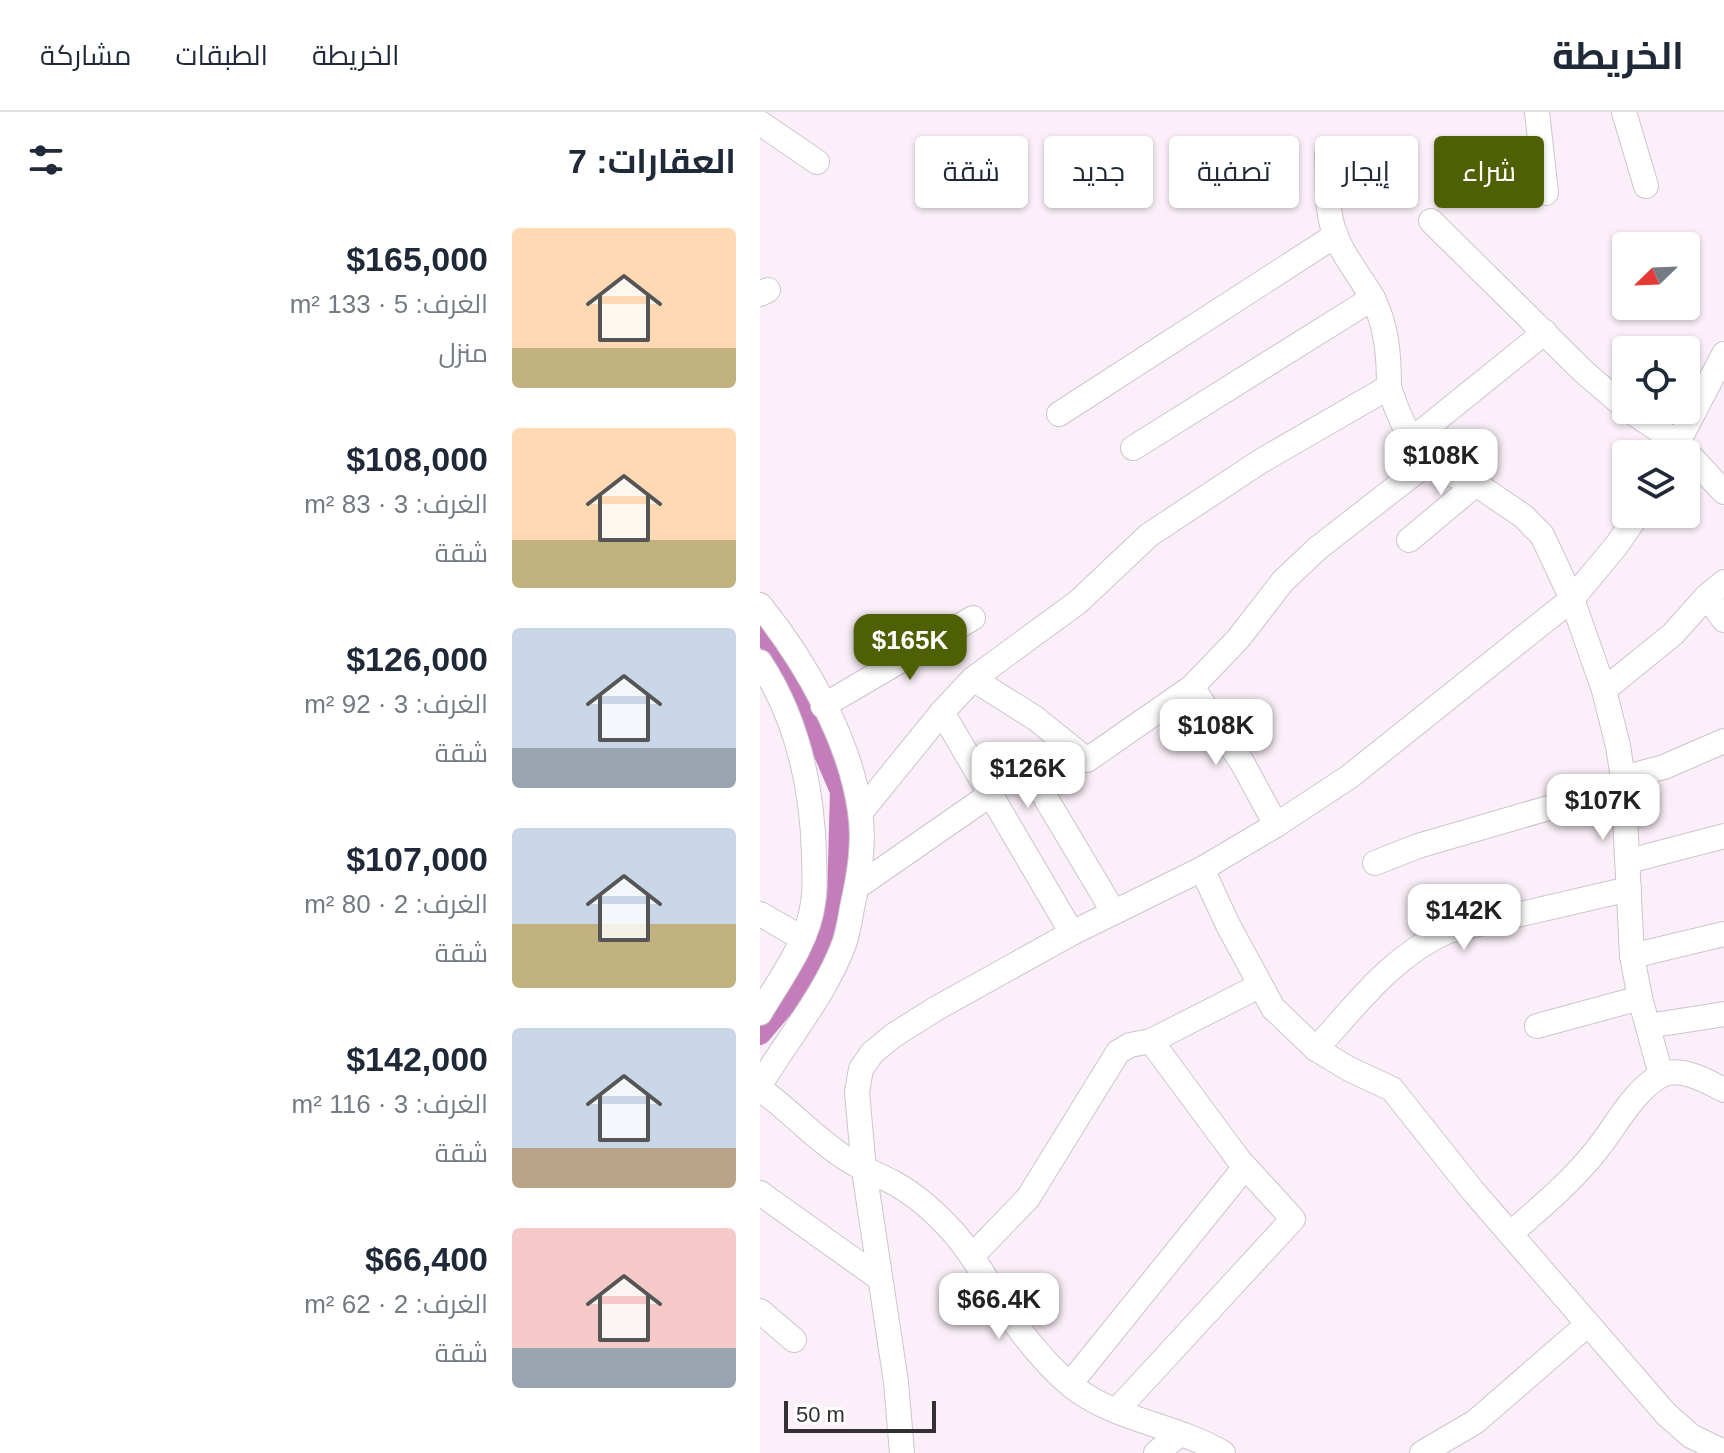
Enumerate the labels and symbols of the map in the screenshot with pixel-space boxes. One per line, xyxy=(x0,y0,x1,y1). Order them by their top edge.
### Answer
north arrow xyxy=(1612,232,1700,320)
pin: $108K xyxy=(1385,429,1497,497)
pin: $165K xyxy=(854,614,966,682)
pin: $108K xyxy=(1160,699,1272,767)
pin: $126K xyxy=(972,742,1084,810)
pin: $107K xyxy=(1547,774,1659,842)
pin: $142K xyxy=(1408,884,1520,952)
pin: $66.4K xyxy=(934,1273,1064,1341)
scale bar xyxy=(784,1397,936,1433)

